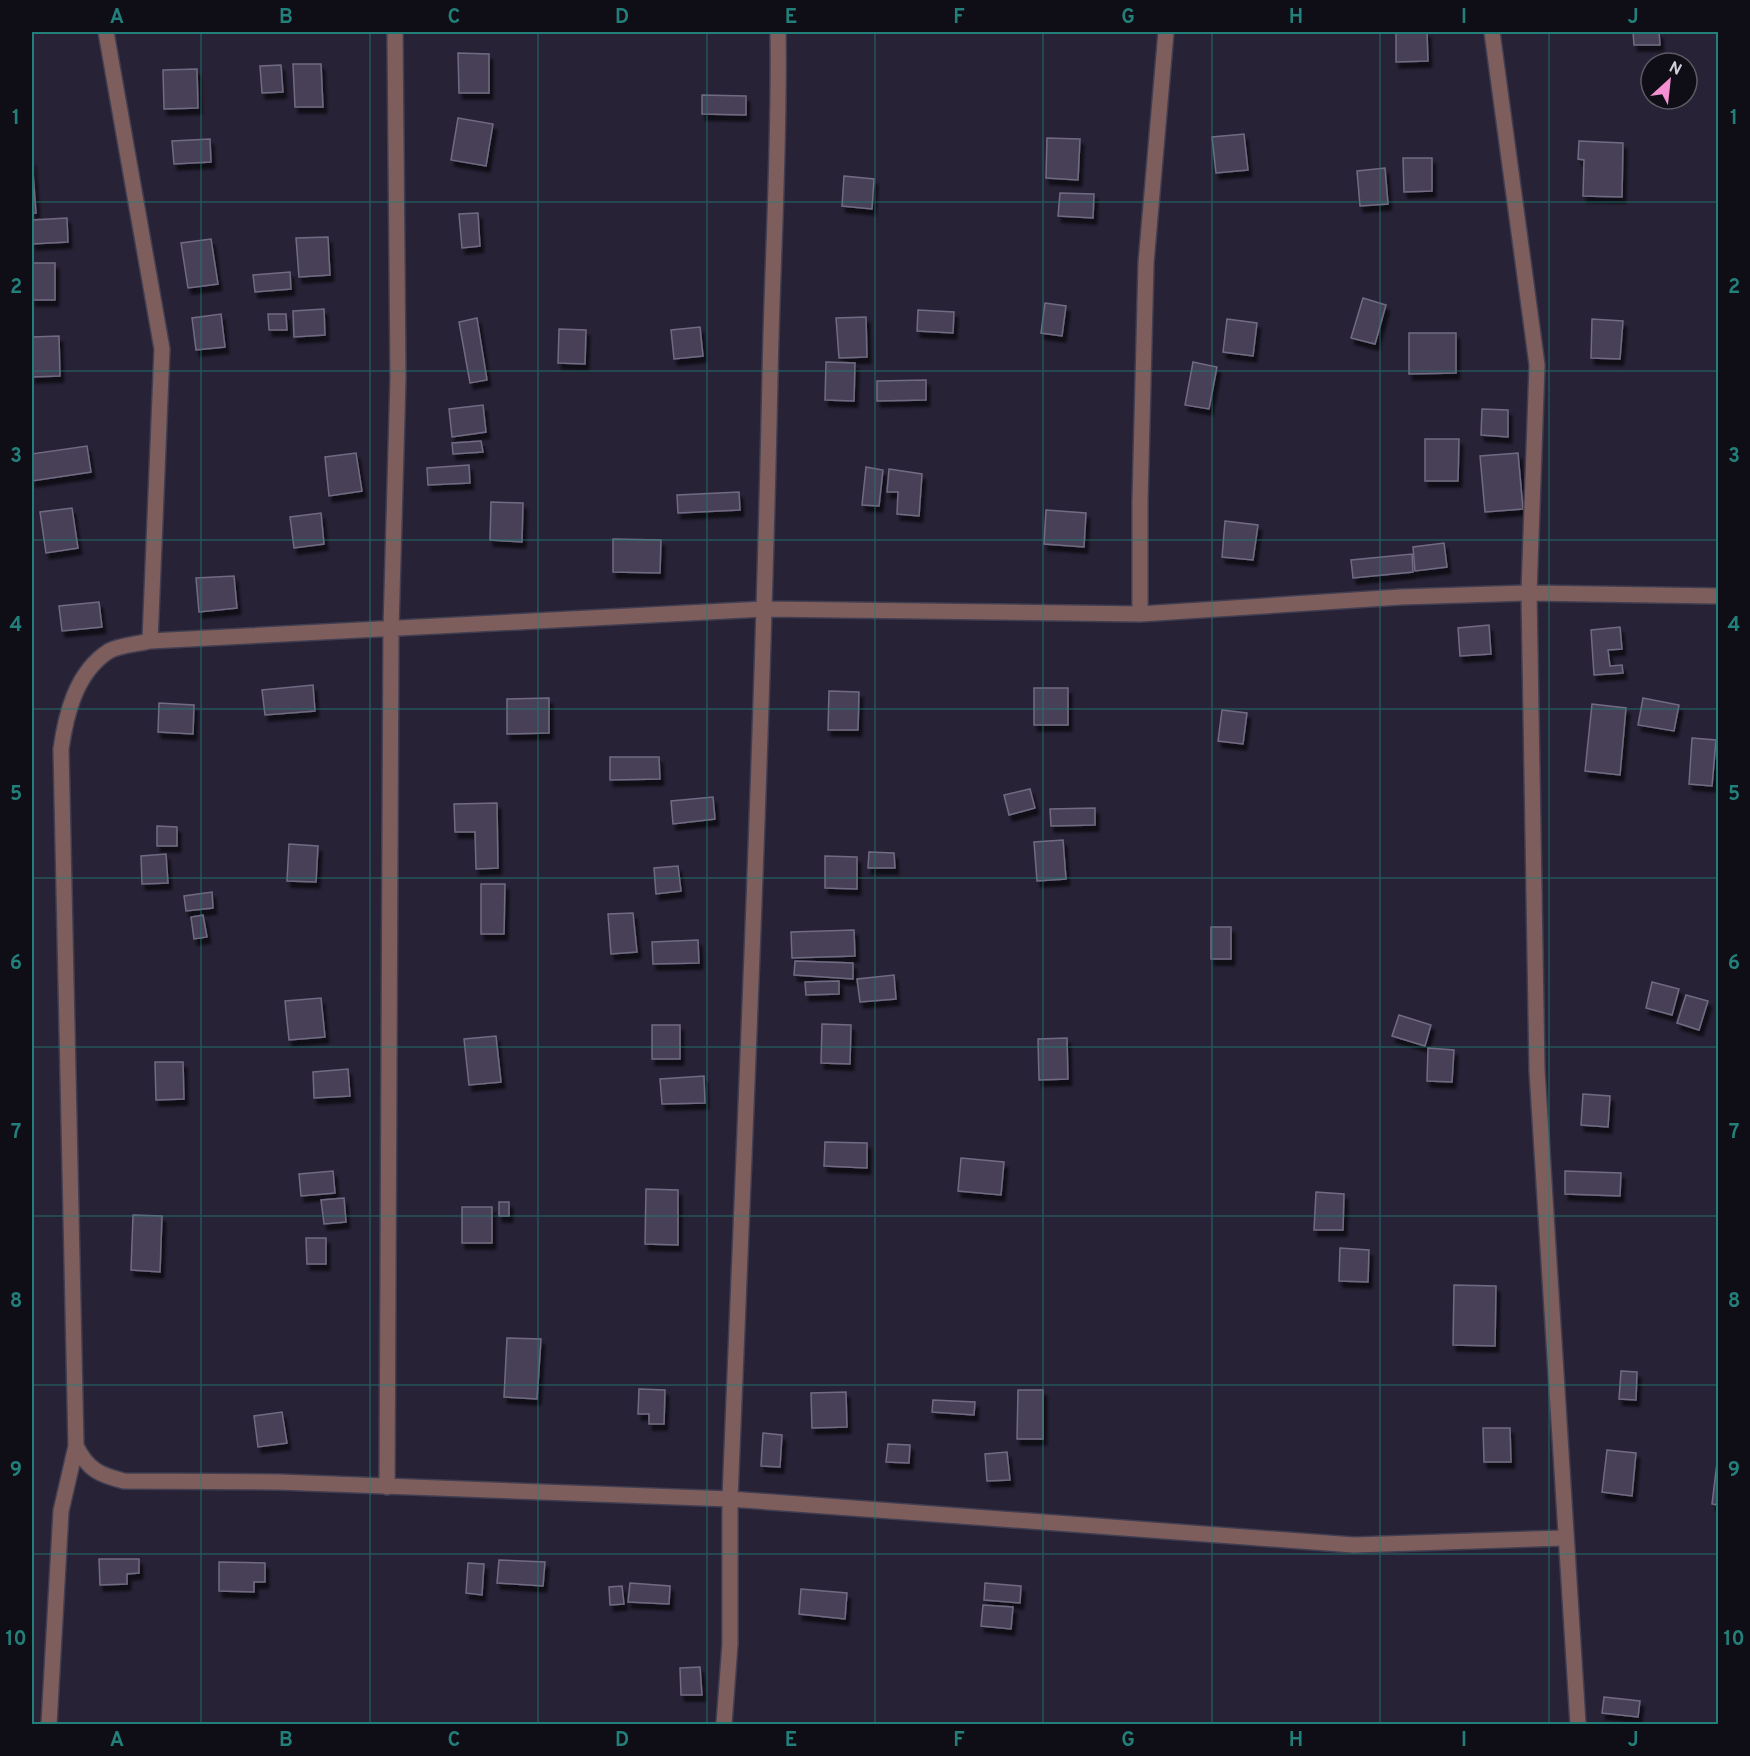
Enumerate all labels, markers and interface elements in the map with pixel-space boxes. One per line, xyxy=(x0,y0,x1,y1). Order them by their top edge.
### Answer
text: A xyxy=(110,5,124,31)
text: B xyxy=(279,5,293,31)
text: C xyxy=(448,5,460,31)
text: D xyxy=(615,5,629,31)
text: E xyxy=(785,5,797,31)
text: F xyxy=(953,5,965,31)
text: G xyxy=(1121,5,1135,31)
text: H xyxy=(1289,5,1303,31)
text: I xyxy=(1461,5,1467,31)
text: J xyxy=(1627,5,1639,31)
north arrow xyxy=(1639,51,1699,111)
text: N xyxy=(1665,58,1685,81)
text: 1 xyxy=(12,106,20,132)
text: 1 xyxy=(1730,106,1738,132)
text: 2 xyxy=(10,275,22,301)
text: 2 xyxy=(1728,275,1740,301)
text: 3 xyxy=(10,444,22,470)
text: 3 xyxy=(1728,444,1740,470)
text: 4 xyxy=(10,613,22,639)
text: 4 xyxy=(1728,613,1740,639)
text: 5 xyxy=(10,782,22,808)
text: 5 xyxy=(1728,782,1740,808)
text: 6 xyxy=(10,951,22,977)
text: 6 xyxy=(1728,951,1740,977)
text: 7 xyxy=(11,1120,21,1146)
text: 7 xyxy=(1729,1120,1739,1146)
text: 8 xyxy=(10,1289,22,1315)
text: 8 xyxy=(1728,1289,1740,1315)
text: 9 xyxy=(10,1458,22,1484)
text: 9 xyxy=(1728,1458,1740,1484)
text: 10 xyxy=(5,1627,27,1653)
text: 10 xyxy=(1723,1627,1745,1653)
text: A xyxy=(110,1728,124,1754)
text: B xyxy=(279,1728,293,1754)
text: C xyxy=(448,1728,460,1754)
text: D xyxy=(615,1728,629,1754)
text: E xyxy=(785,1728,797,1754)
text: F xyxy=(953,1728,965,1754)
text: G xyxy=(1121,1728,1135,1754)
text: H xyxy=(1289,1728,1303,1754)
text: I xyxy=(1461,1728,1467,1754)
text: J xyxy=(1627,1728,1639,1754)

